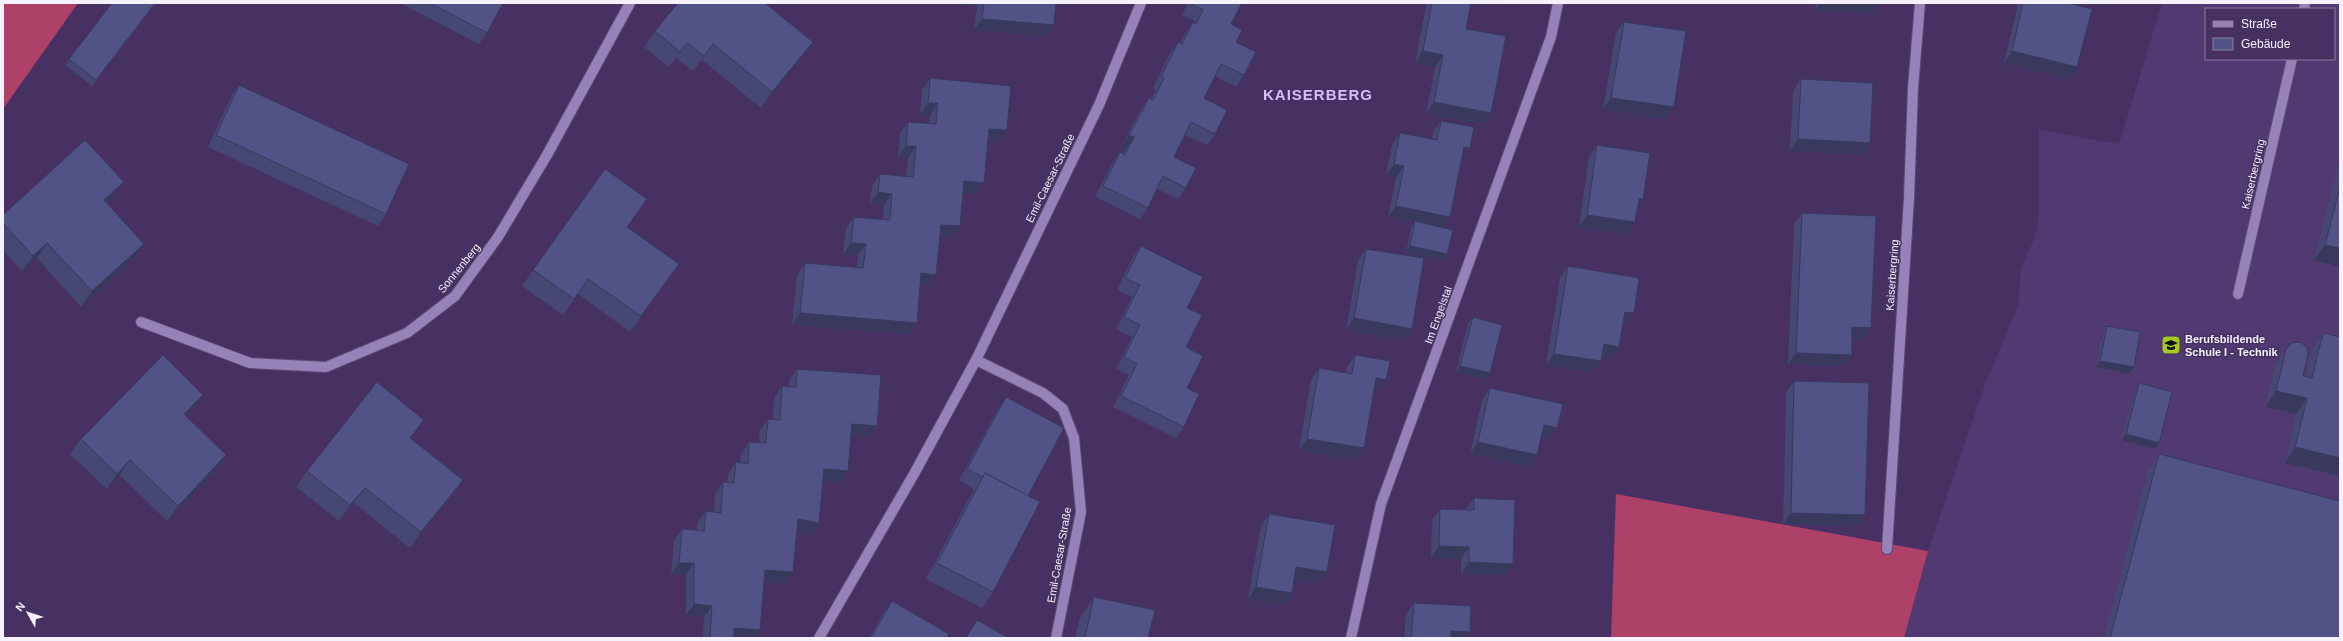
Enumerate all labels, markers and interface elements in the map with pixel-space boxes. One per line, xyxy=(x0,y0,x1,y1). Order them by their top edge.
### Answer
legend xyxy=(2205,8,2335,60)
text: Straße xyxy=(2241,17,2277,31)
text: Gebäude xyxy=(2241,37,2291,51)
district label: KAISERBERG xyxy=(1263,86,1373,103)
street label: Emil-Caesar-Straße xyxy=(1023,132,1077,224)
street label: Kaiserbergring xyxy=(2239,138,2267,210)
street label: Kaiserbergring xyxy=(1884,239,1900,311)
street label: Sonnenberg xyxy=(435,241,483,295)
street label: Im Engelstal xyxy=(1422,285,1454,345)
place label: Berufsbildende Schule I - Technik xyxy=(2185,333,2279,358)
school or university icon: Berufsbildende Schule I - Technik xyxy=(2160,334,2182,356)
street label: Emil-Caesar-Straße xyxy=(1045,506,1073,604)
north arrow xyxy=(8,593,48,633)
text: N xyxy=(13,600,27,614)

